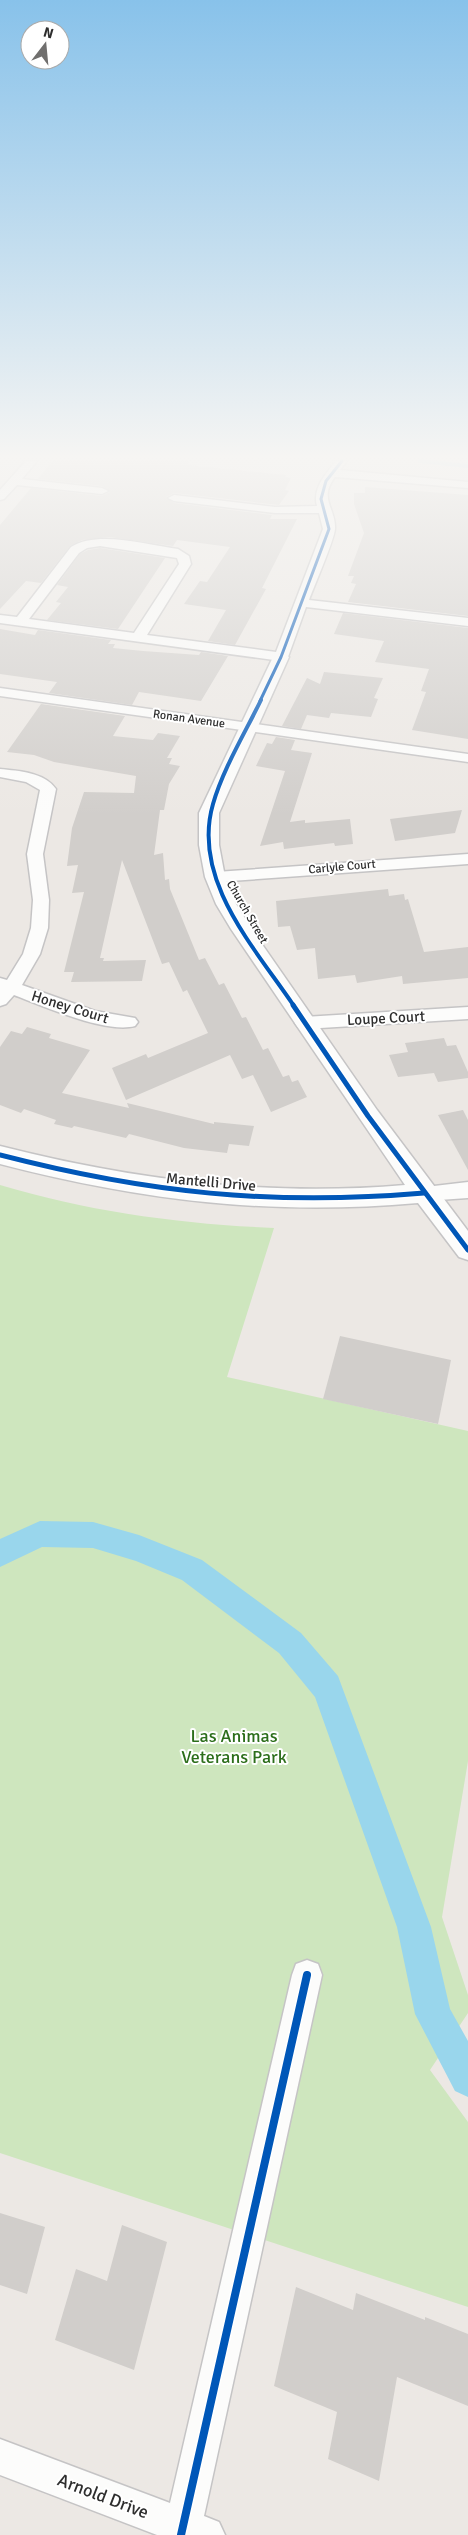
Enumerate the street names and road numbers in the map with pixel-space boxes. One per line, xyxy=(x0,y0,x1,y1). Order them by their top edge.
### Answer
street label: Ronan Avenue xyxy=(152,707,226,731)
street label: Carlyle Court xyxy=(308,857,376,877)
street label: Church Street xyxy=(223,878,271,946)
street label: Honey Court xyxy=(29,987,111,1027)
street label: Loupe Court xyxy=(346,1007,426,1029)
street label: Mantelli Drive xyxy=(165,1169,257,1195)
street label: Arnold Drive xyxy=(54,2469,152,2523)

